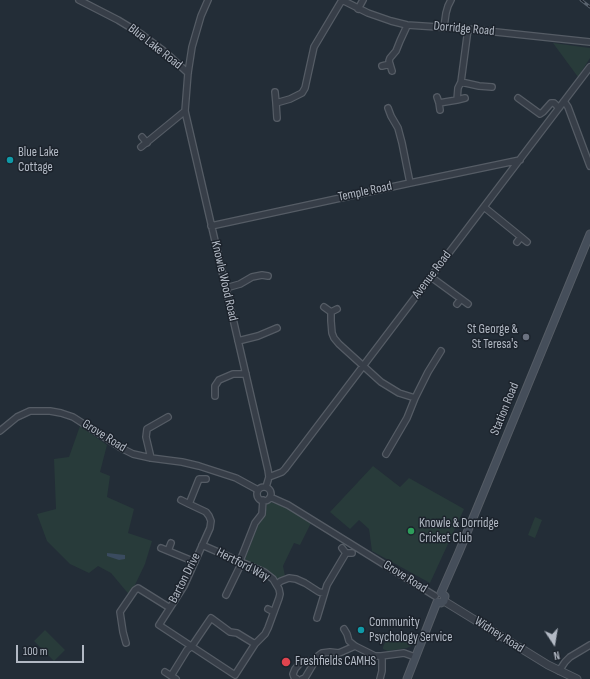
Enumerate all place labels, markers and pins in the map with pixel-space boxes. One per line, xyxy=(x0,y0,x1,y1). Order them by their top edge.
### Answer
place label: Blue Lake Cottage xyxy=(18,145,59,176)
marker: Blue Lake Cottage xyxy=(5,155,15,165)
place label: St George & St Teresa's xyxy=(467,322,518,353)
marker: St George & St Teresa's xyxy=(521,332,531,342)
place label: Knowle & Dorridge Cricket Club xyxy=(419,516,499,547)
marker: Knowle & Dorridge Cricket Club xyxy=(406,526,416,536)
place label: Community Psychology Service xyxy=(369,615,452,646)
marker: Community Psychology Service xyxy=(356,625,366,635)
place label: Freshfields CAMHS xyxy=(295,654,376,670)
marker: Freshfields CAMHS xyxy=(280,656,292,668)

